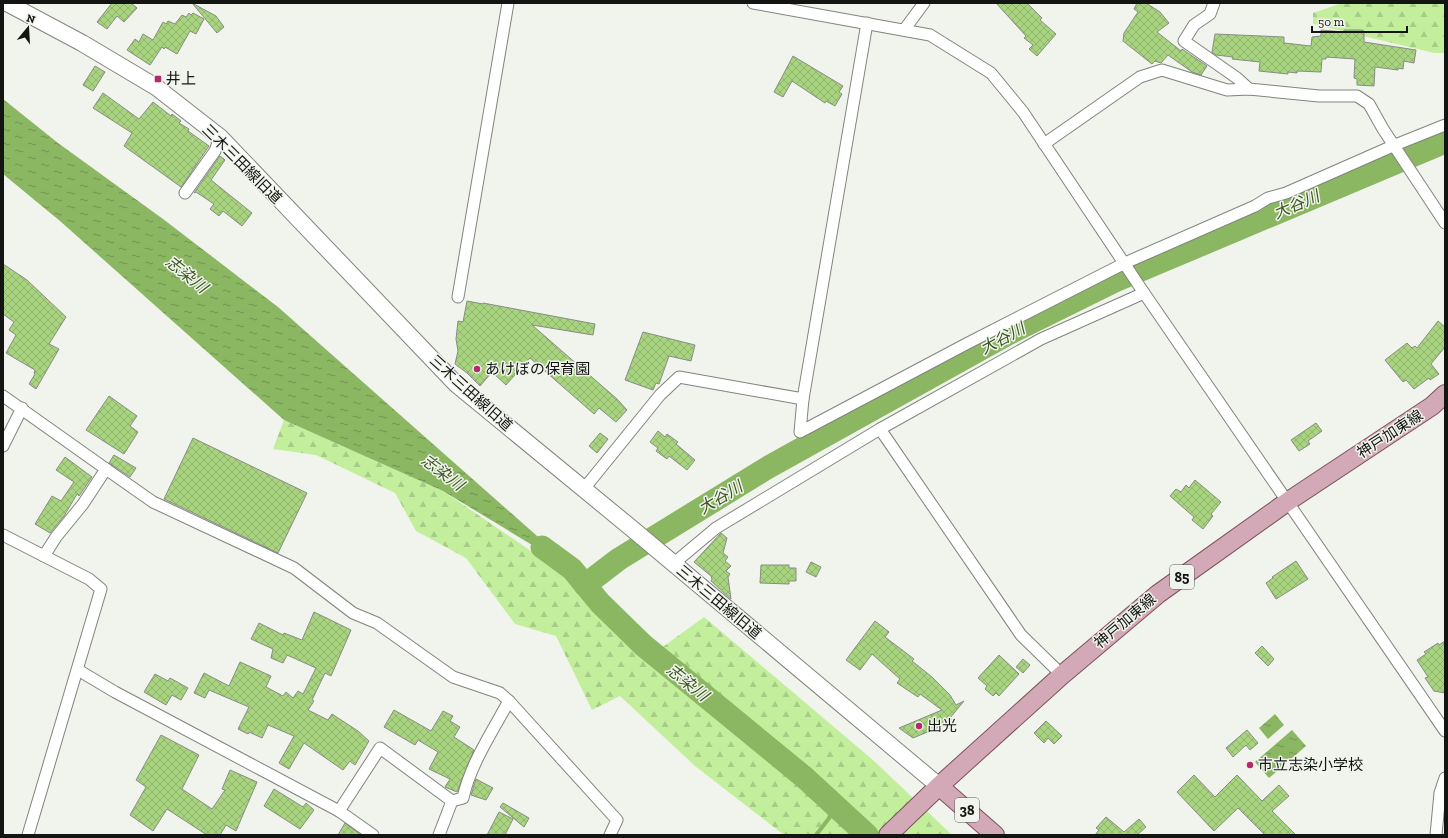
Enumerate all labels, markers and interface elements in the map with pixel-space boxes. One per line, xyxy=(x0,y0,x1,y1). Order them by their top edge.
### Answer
north arrow xyxy=(8,8,48,48)
scale bar xyxy=(1312,8,1407,34)
text: N xyxy=(25,11,38,27)
text: 50 m xyxy=(1318,15,1345,29)
place label: 井上 xyxy=(166,70,196,88)
marker: 井上 xyxy=(153,74,163,84)
street label: 三木三田線旧道 xyxy=(199,121,285,207)
water label: 大谷川 xyxy=(1270,186,1324,223)
water label: 志染川 xyxy=(162,252,213,298)
water label: 大谷川 xyxy=(977,318,1030,358)
street label: 三木三田線旧道 xyxy=(426,351,516,435)
place label: あけぼの保育園 xyxy=(485,360,590,378)
marker: あけぼの保育園 xyxy=(472,364,482,374)
street label: 神戸加東線 xyxy=(1354,406,1426,462)
water label: 志染川 xyxy=(418,450,469,496)
water label: 大谷川 xyxy=(695,476,747,518)
street label: 三木三田線旧道 xyxy=(673,561,765,643)
road number: 85 xyxy=(1170,565,1194,589)
street label: 神戸加東線 xyxy=(1090,590,1160,652)
water label: 志染川 xyxy=(663,660,714,706)
place label: 出光 xyxy=(927,717,957,735)
marker: 出光 xyxy=(914,721,924,731)
place label: 市立志染小学校 xyxy=(1258,756,1363,774)
marker: 市立志染小学校 xyxy=(1245,760,1255,770)
road number: 38 xyxy=(955,798,979,822)

